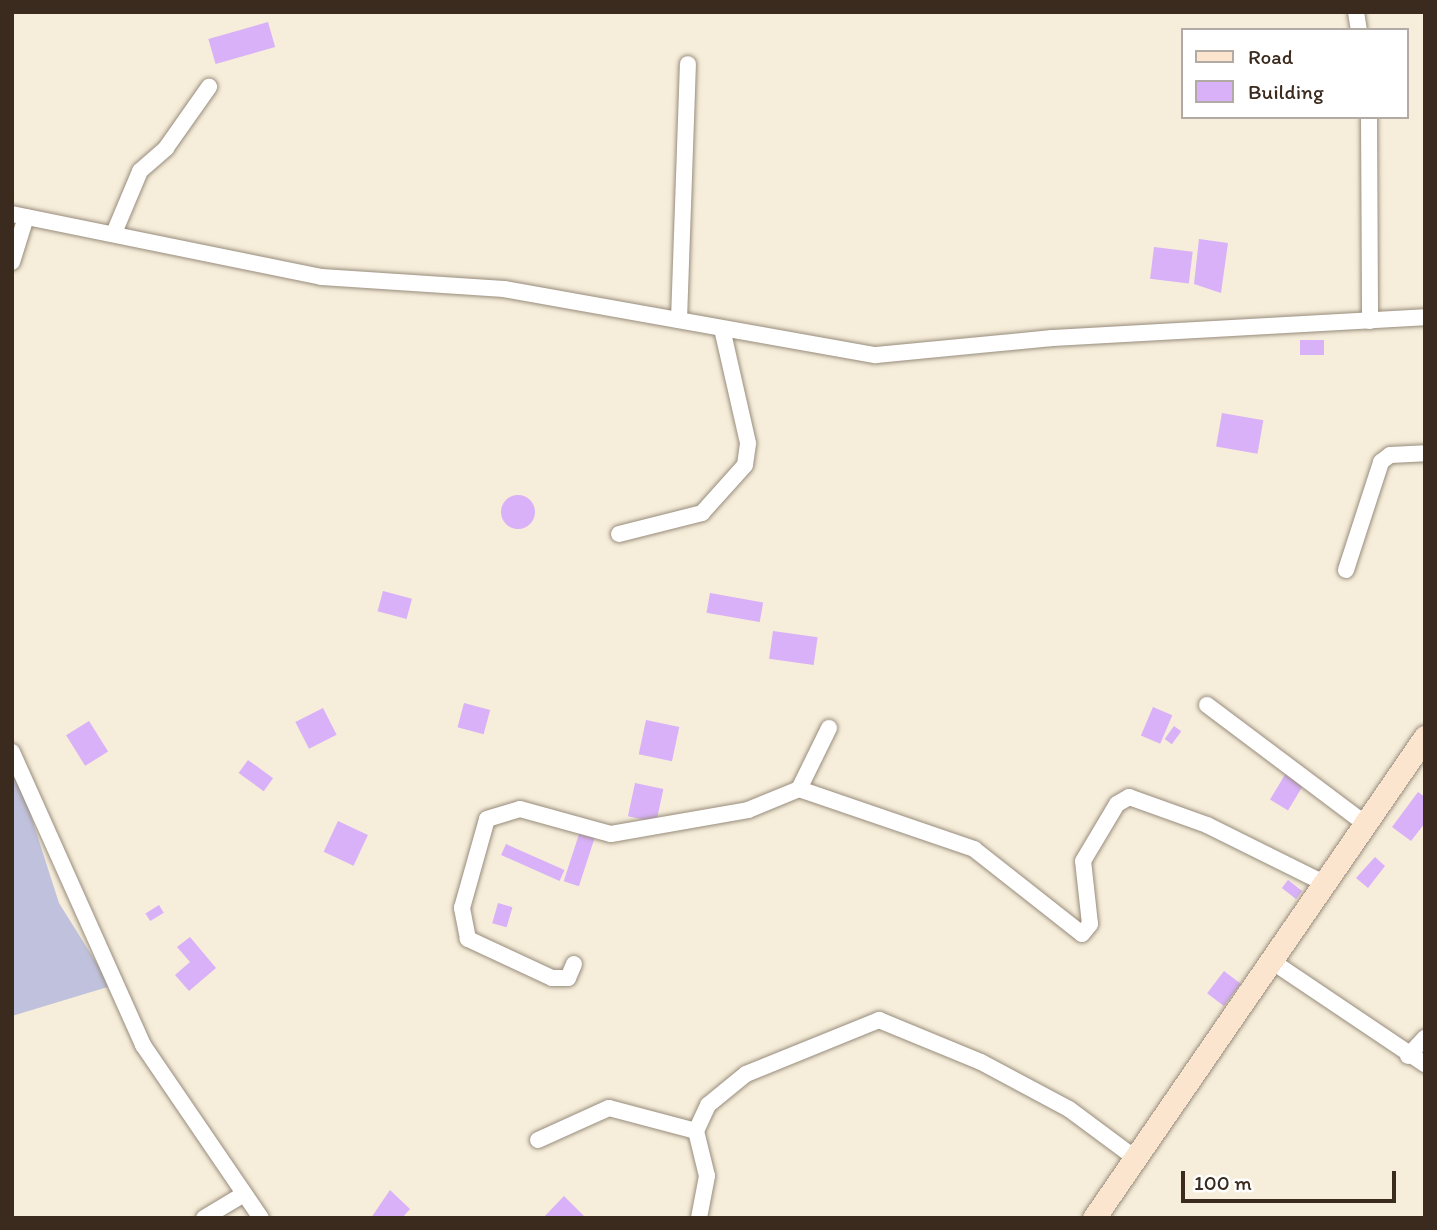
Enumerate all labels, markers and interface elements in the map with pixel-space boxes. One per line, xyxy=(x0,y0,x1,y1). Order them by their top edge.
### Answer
legend xyxy=(1182,28,1409,119)
text: Road xyxy=(1248,44,1293,69)
text: Building xyxy=(1248,79,1324,104)
scale bar xyxy=(1185,1156,1400,1200)
text: 100 m xyxy=(1194,1170,1252,1195)

